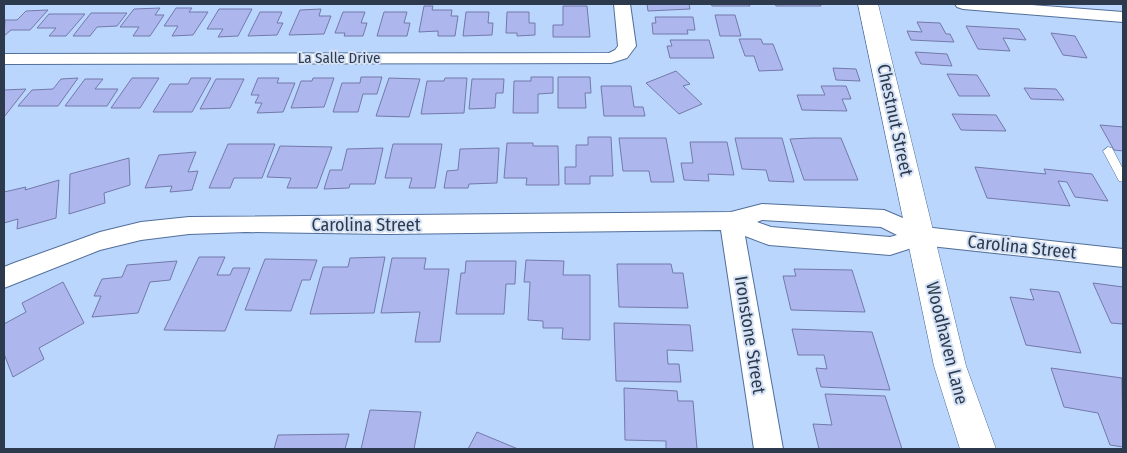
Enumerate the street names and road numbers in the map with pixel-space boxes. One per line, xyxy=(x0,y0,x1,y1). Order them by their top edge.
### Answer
street label: La Salle Drive xyxy=(298,49,380,67)
street label: Chestnut Street xyxy=(872,62,918,178)
street label: Carolina Street xyxy=(311,214,421,236)
street label: Carolina Street xyxy=(967,230,1078,264)
street label: Ironstone Street xyxy=(730,274,770,396)
street label: Woodhaven Lane xyxy=(921,279,973,407)

